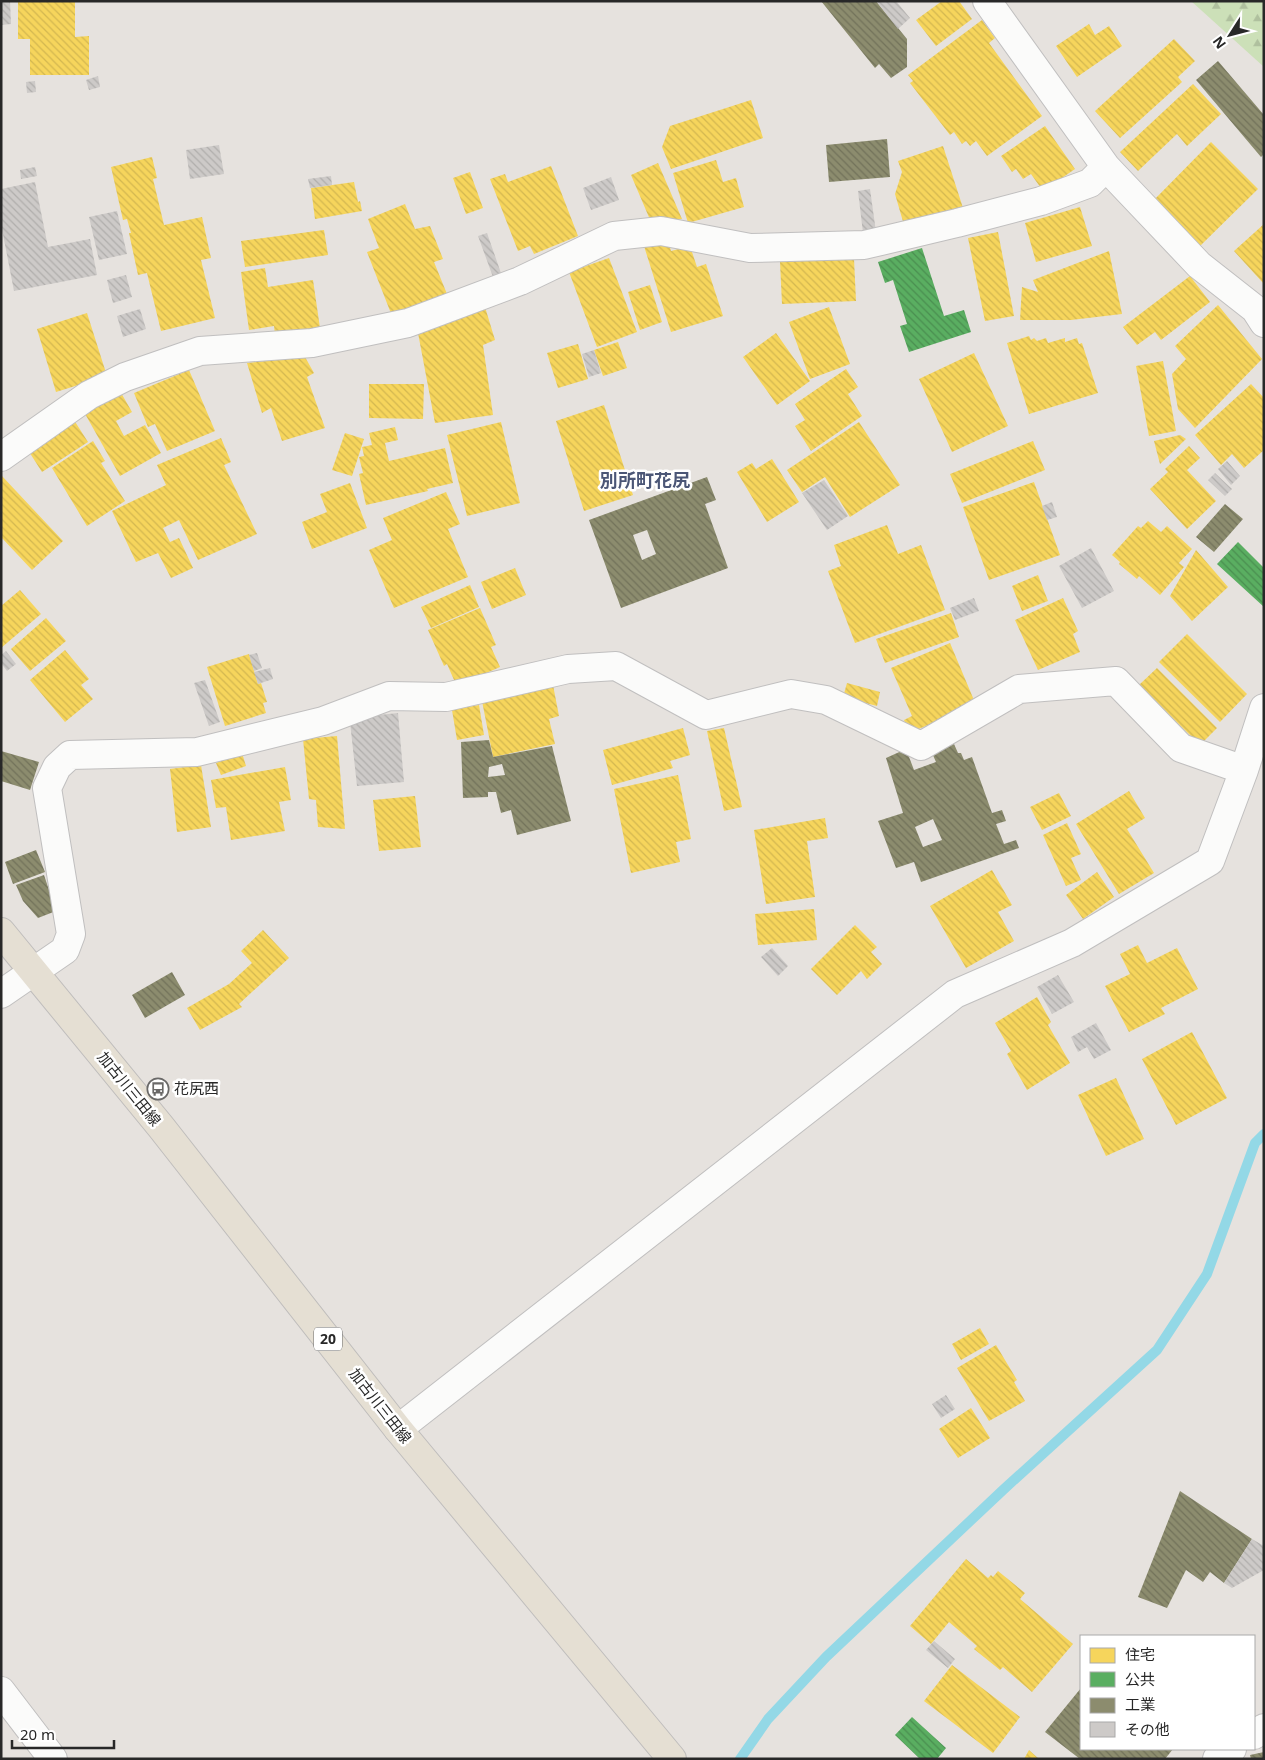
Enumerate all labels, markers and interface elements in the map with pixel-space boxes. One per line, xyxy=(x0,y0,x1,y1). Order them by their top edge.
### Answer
north arrow xyxy=(1205,10,1255,60)
text: N xyxy=(1208,33,1230,53)
district label: 別所町花尻 xyxy=(600,468,690,492)
street label: 加古川三田線 xyxy=(94,1047,166,1130)
bus stop icon: 花尻西 xyxy=(146,1077,170,1101)
place label: 花尻西 xyxy=(174,1078,219,1098)
road number: 20 xyxy=(314,1328,342,1350)
street label: 加古川三田線 xyxy=(345,1364,416,1447)
legend xyxy=(1080,1635,1255,1750)
text: 住宅 xyxy=(1125,1644,1155,1664)
text: 公共 xyxy=(1125,1669,1155,1689)
text: 工業 xyxy=(1125,1694,1155,1714)
scale bar xyxy=(12,1718,115,1750)
text: その他 xyxy=(1125,1719,1170,1739)
text: 20 m xyxy=(20,1724,55,1744)

